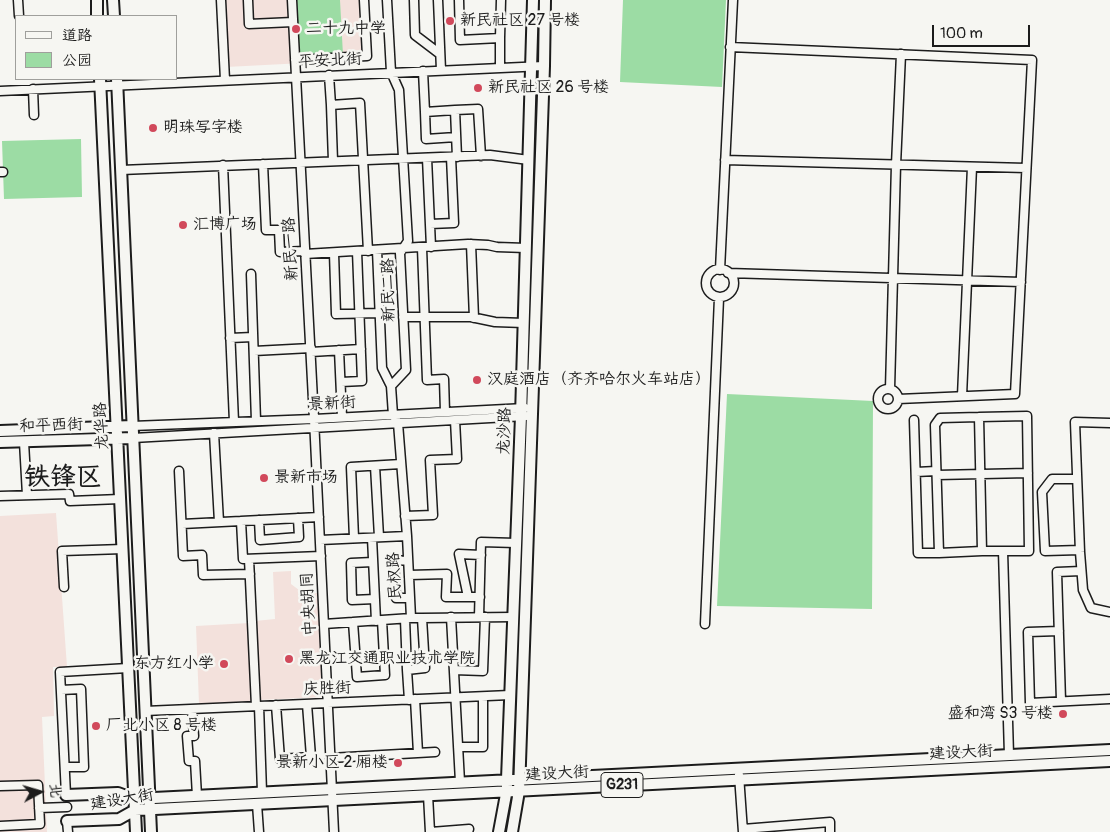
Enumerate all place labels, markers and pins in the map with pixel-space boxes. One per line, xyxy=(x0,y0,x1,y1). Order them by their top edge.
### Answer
place label: 新民社区 27 号楼 xyxy=(460,11,580,31)
marker: 新民社区 27 号楼 xyxy=(444,15,456,27)
place label: 二十九中学 xyxy=(306,19,386,39)
marker: 二十九中学 xyxy=(290,23,302,35)
place label: 新民社区 26 号楼 xyxy=(488,78,609,98)
marker: 新民社区 26 号楼 xyxy=(472,82,484,94)
place label: 明珠写字楼 xyxy=(163,118,243,138)
marker: 明珠写字楼 xyxy=(147,122,159,134)
place label: 汇博广场 xyxy=(193,215,257,235)
marker: 汇博广场 xyxy=(177,219,189,231)
place label: 汉庭酒店（齐齐哈尔火车站店） xyxy=(487,370,711,390)
marker: 汉庭酒店（齐齐哈尔火车站店） xyxy=(471,374,483,386)
place label: 景新市场 xyxy=(274,468,338,488)
marker: 景新市场 xyxy=(258,472,270,484)
place label: 黑龙江交通职业技术学院 xyxy=(299,649,475,669)
marker: 黑龙江交通职业技术学院 xyxy=(283,653,295,665)
place label: 东方红小学 xyxy=(134,654,214,674)
marker: 东方红小学 xyxy=(218,658,230,670)
place label: 盛和湾 S3 号楼 xyxy=(948,704,1053,724)
marker: 盛和湾 S3 号楼 xyxy=(1057,708,1069,720)
place label: 厂北小区 8 号楼 xyxy=(106,716,217,736)
marker: 厂北小区 8 号楼 xyxy=(90,720,102,732)
place label: 景新小区 2 厢楼 xyxy=(276,753,388,773)
marker: 景新小区 2 厢楼 xyxy=(392,757,404,769)

